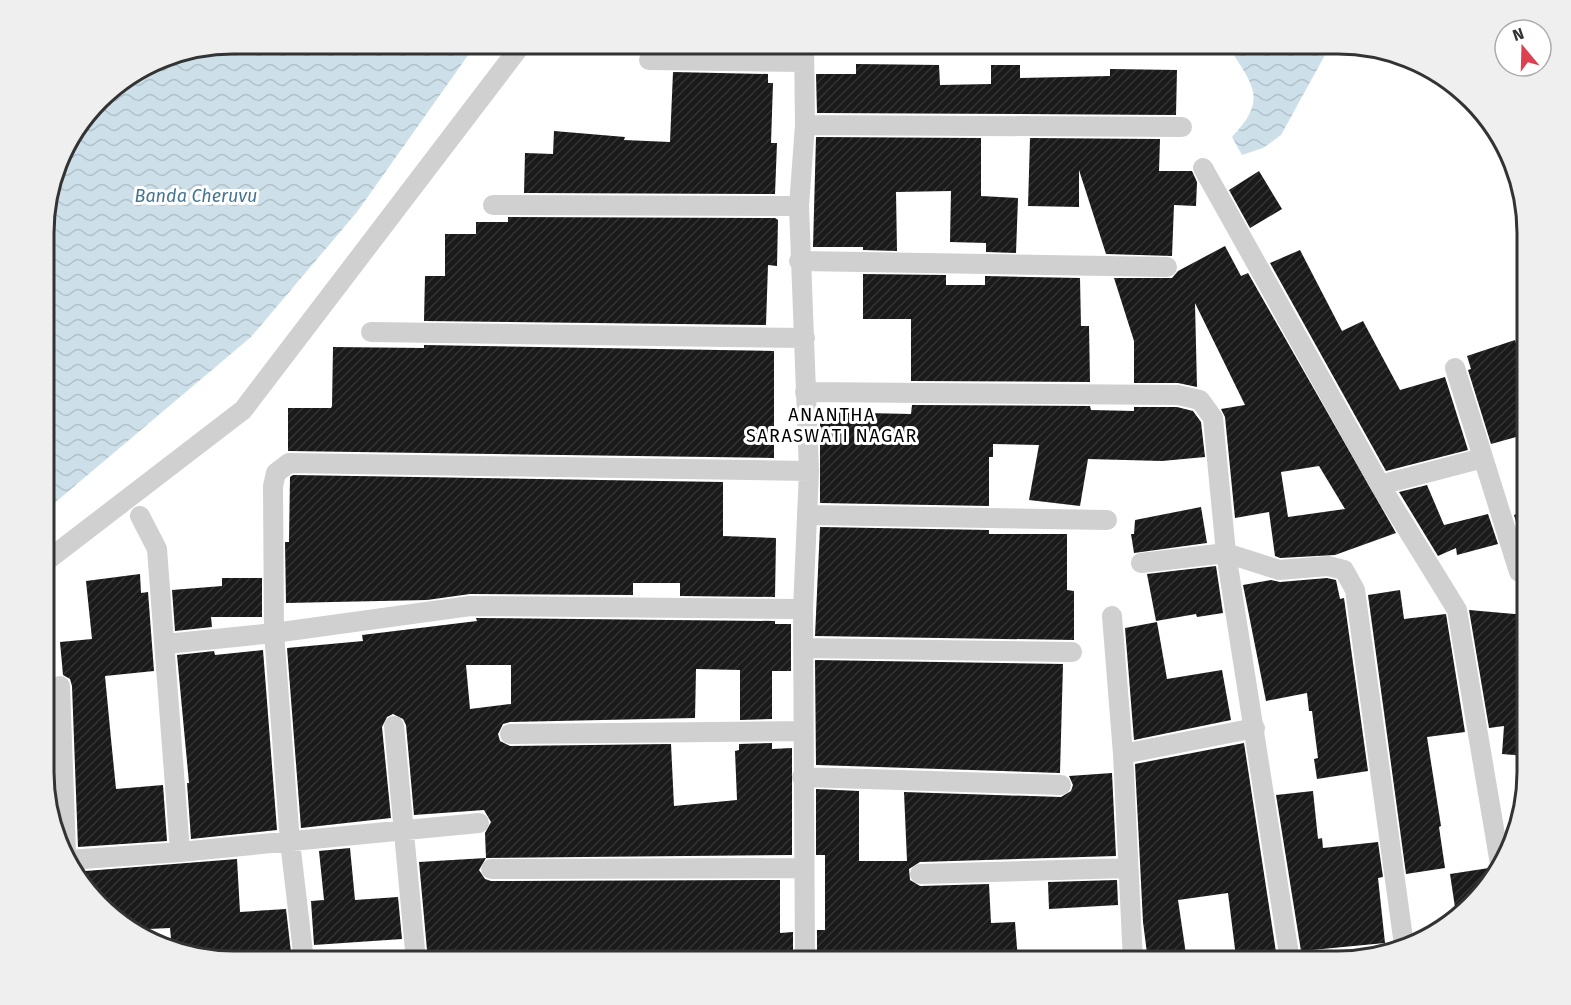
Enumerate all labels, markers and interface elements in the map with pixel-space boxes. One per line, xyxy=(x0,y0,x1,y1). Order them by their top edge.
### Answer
north arrow xyxy=(1493,18,1553,78)
text: N xyxy=(1510,24,1526,45)
water label: Banda Cheruvu xyxy=(135,185,257,207)
district label: ANANTHA SARASWATI NAGAR xyxy=(746,404,918,447)

